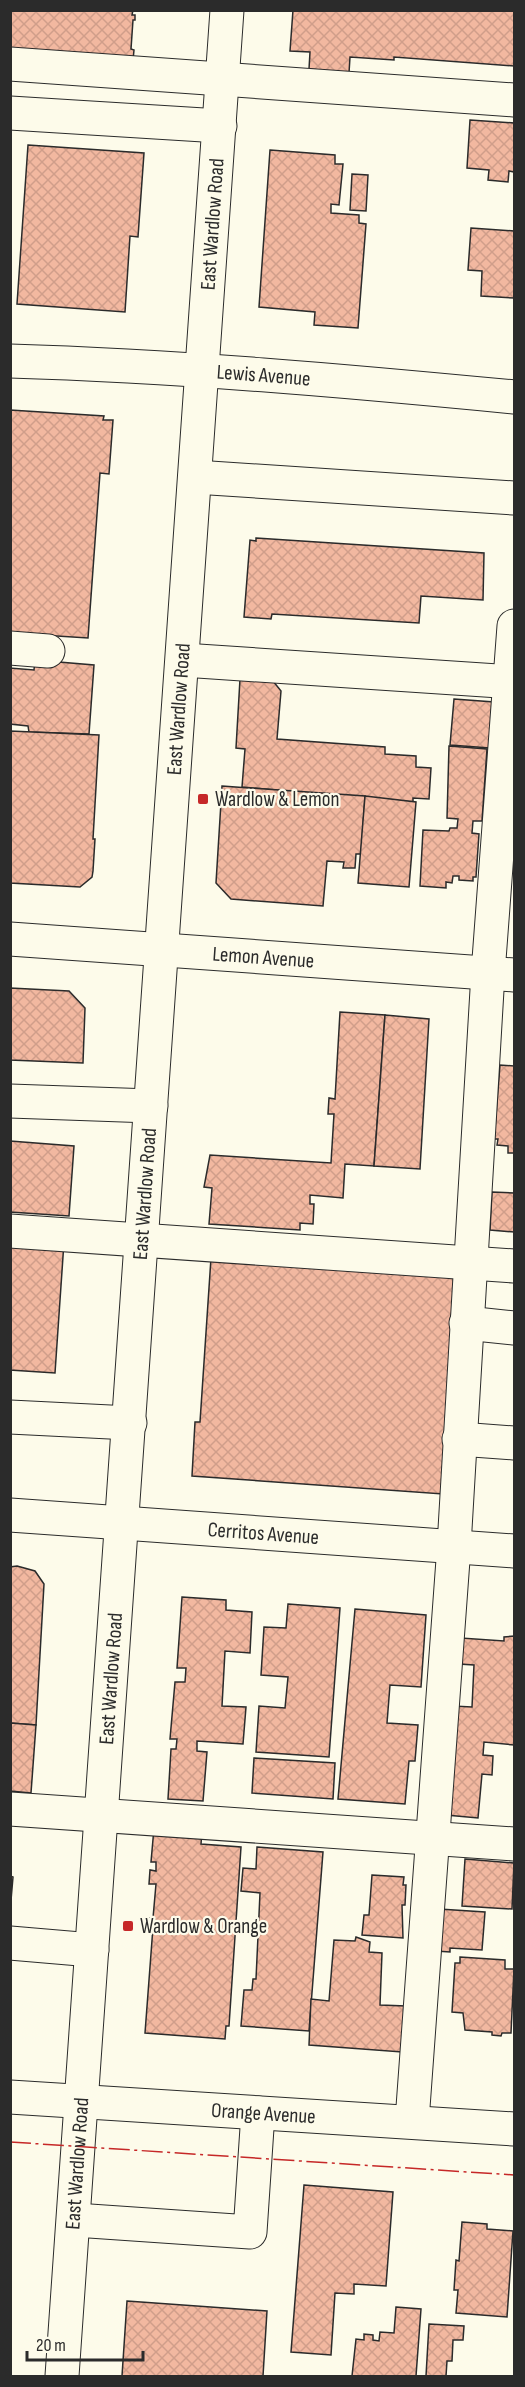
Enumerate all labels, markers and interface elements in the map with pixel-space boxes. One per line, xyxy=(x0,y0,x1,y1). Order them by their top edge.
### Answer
street label: East Wardlow Road xyxy=(195,157,229,291)
street label: Lewis Avenue xyxy=(216,359,311,391)
street label: East Wardlow Road xyxy=(161,642,195,776)
place label: Wardlow & Lemon xyxy=(215,787,339,812)
marker: Wardlow & Lemon xyxy=(196,792,210,806)
street label: Lemon Avenue xyxy=(212,941,315,973)
street label: East Wardlow Road xyxy=(127,1127,162,1261)
street label: Cerritos Avenue xyxy=(207,1517,320,1550)
street label: East Wardlow Road xyxy=(94,1612,128,1745)
place label: Wardlow & Orange xyxy=(140,1914,267,1939)
marker: Wardlow & Orange xyxy=(121,1919,135,1933)
street label: East Wardlow Road xyxy=(60,2097,94,2230)
street label: Orange Avenue xyxy=(210,2097,317,2129)
scale bar xyxy=(27,2324,142,2362)
text: 20 m xyxy=(36,2335,66,2356)

